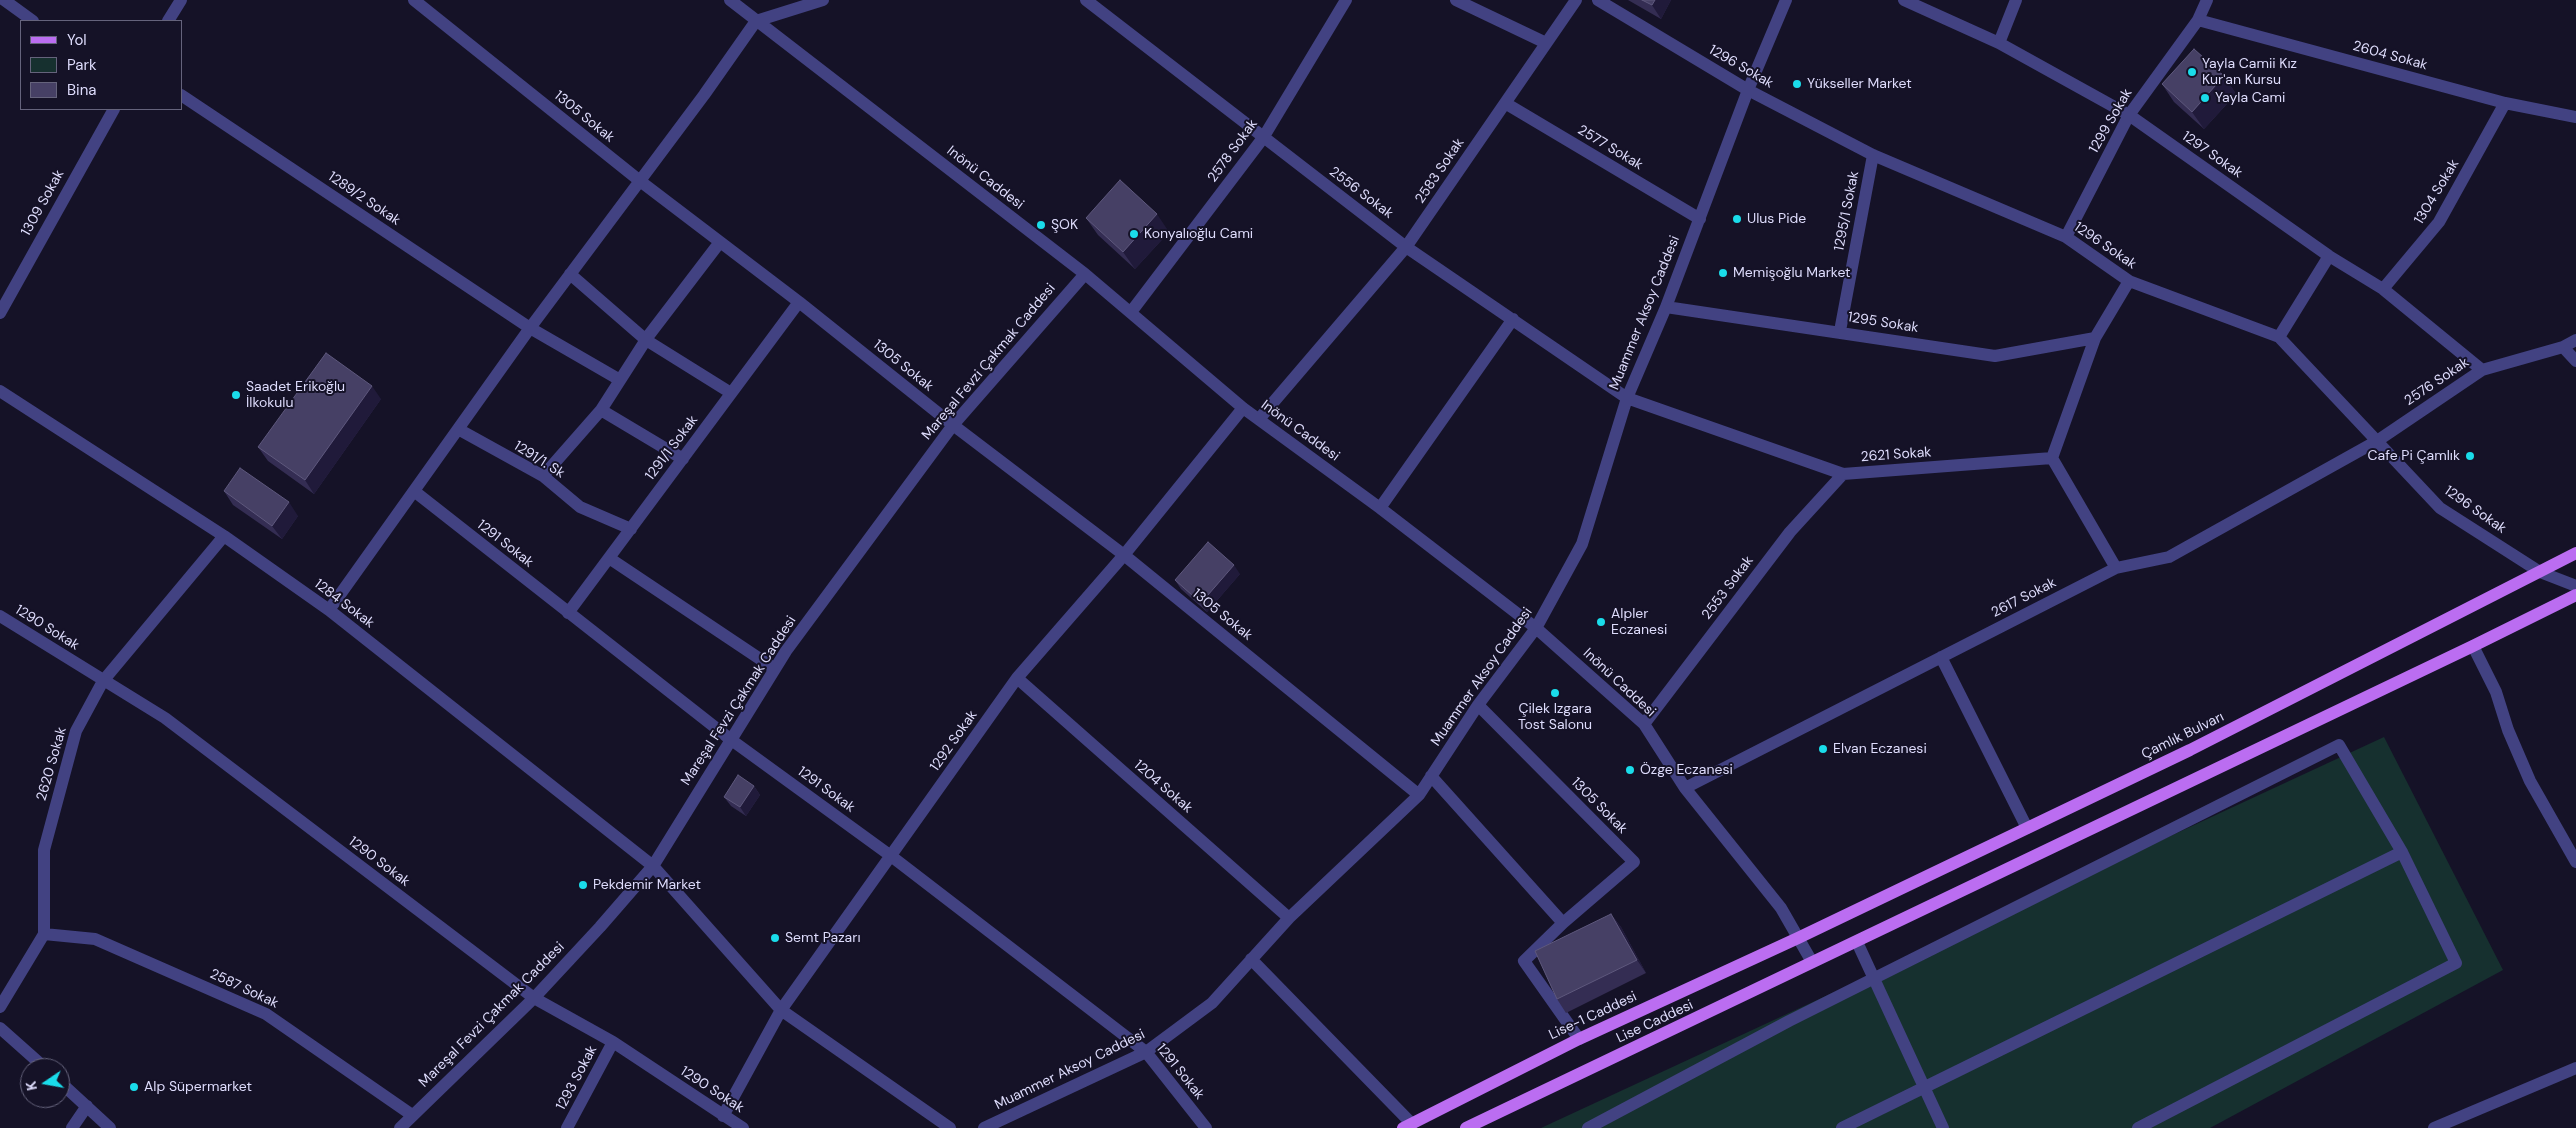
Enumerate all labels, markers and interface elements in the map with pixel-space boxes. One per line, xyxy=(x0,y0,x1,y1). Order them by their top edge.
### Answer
legend xyxy=(20,20,182,110)
text: Yol xyxy=(67,30,87,50)
street label: 2604 Sokak xyxy=(2351,38,2429,74)
street label: 1296 Sokak xyxy=(1706,42,1776,92)
text: Park xyxy=(67,55,97,75)
place label: Yayla Camii Kız Kur'an Kursu xyxy=(2202,56,2297,88)
marker: Yayla Camii Kız Kur'an Kursu xyxy=(2186,66,2198,78)
place label: Yükseller Market xyxy=(1807,76,1912,92)
marker: Yükseller Market xyxy=(1791,78,1803,90)
text: Bina xyxy=(67,80,96,100)
street label: 1299 Sokak xyxy=(2086,86,2136,156)
street label: 1305 Sokak xyxy=(551,88,617,146)
place label: Yayla Cami xyxy=(2215,90,2285,106)
marker: Yayla Cami xyxy=(2199,92,2211,104)
street label: 2578 Sokak xyxy=(1204,116,1262,186)
street label: 2577 Sokak xyxy=(1574,122,1646,174)
street label: 1297 Sokak xyxy=(2179,128,2245,182)
street label: 2583 Sokak xyxy=(1412,135,1468,207)
street label: Inönü Caddesi xyxy=(943,143,1027,213)
street label: 1304 Sokak xyxy=(2411,157,2463,227)
street label: 2556 Sokak xyxy=(1326,163,1396,223)
street label: 1309 Sokak xyxy=(18,167,68,239)
street label: 1289/2 Sokak xyxy=(325,169,403,229)
street label: 1295/1 Sokak xyxy=(1831,170,1863,252)
place label: Ulus Pide xyxy=(1747,211,1806,227)
marker: Ulus Pide xyxy=(1731,213,1743,225)
place label: ŞOK xyxy=(1051,217,1078,233)
marker: ŞOK xyxy=(1035,219,1047,231)
street label: 1296 Sokak xyxy=(2071,219,2139,273)
place label: Konyalıoğlu Cami xyxy=(1144,226,1253,242)
marker: Konyalıoğlu Cami xyxy=(1128,228,1140,240)
street label: Muammer Aksoy Caddesi xyxy=(1606,233,1684,393)
place label: Memişoğlu Market xyxy=(1733,265,1851,281)
marker: Memişoğlu Market xyxy=(1717,267,1729,279)
street label: Mareşal Fevzi Çakmak Caddesi xyxy=(919,281,1059,443)
street label: 1295 Sokak xyxy=(1846,309,1920,337)
street label: 1305 Sokak xyxy=(870,337,936,395)
street label: 2576 Sokak xyxy=(2402,354,2472,410)
place label: Saadet Erikoğlu İlkokulu xyxy=(246,379,345,412)
marker: Saadet Erikoğlu İlkokulu xyxy=(230,389,242,401)
street label: Inönü Caddesi xyxy=(1257,397,1343,465)
street label: 1291/1 Sokak xyxy=(642,412,702,484)
street label: 1291/1. Sk xyxy=(510,438,568,482)
street label: 2621 Sokak xyxy=(1860,444,1932,466)
place label: Cafe Pi Çamlık xyxy=(2368,448,2460,464)
marker: Cafe Pi Çamlık xyxy=(2464,450,2476,462)
street label: 1296 Sokak xyxy=(2441,483,2509,537)
street label: 1291 Sokak xyxy=(473,517,537,571)
street label: 2553 Sokak xyxy=(1699,553,1757,623)
street label: 2617 Sokak xyxy=(1989,575,2059,621)
street label: 1284 Sokak xyxy=(311,576,377,632)
street label: 1305 Sokak xyxy=(1189,586,1255,644)
street label: 1290 Sokak xyxy=(12,602,82,654)
street label: Muammer Aksoy Caddesi xyxy=(1428,605,1536,749)
place label: Alpler Eczanesi xyxy=(1611,606,1667,638)
street label: Mareşal Fevzi Çakmak Caddesi xyxy=(678,613,800,789)
marker: Alpler Eczanesi xyxy=(1595,616,1607,628)
street label: Inönü Caddesi xyxy=(1579,645,1659,721)
marker: Çilek Izgara Tost Salonu xyxy=(1549,687,1561,699)
place label: Çilek Izgara Tost Salonu xyxy=(1518,701,1592,734)
street label: 1292 Sokak xyxy=(927,707,981,775)
street label: Çamlık Bulvarı xyxy=(2139,709,2227,763)
street label: 2620 Sokak xyxy=(33,725,71,803)
place label: Elvan Eczanesi xyxy=(1833,741,1927,757)
marker: Elvan Eczanesi xyxy=(1817,743,1829,755)
street label: 1204 Sokak xyxy=(1130,757,1196,817)
place label: Özge Eczanesi xyxy=(1640,762,1733,778)
street label: 1291 Sokak xyxy=(794,764,858,816)
marker: Özge Eczanesi xyxy=(1624,764,1636,776)
street label: 1305 Sokak xyxy=(1567,774,1631,838)
street label: 1290 Sokak xyxy=(345,833,413,891)
place label: Pekdemir Market xyxy=(593,877,701,893)
marker: Pekdemir Market xyxy=(577,879,589,891)
place label: Semt Pazarı xyxy=(785,930,861,946)
marker: Semt Pazarı xyxy=(769,932,781,944)
street label: Mareşal Fevzi Çakmak Caddesi xyxy=(416,939,568,1091)
street label: 2587 Sokak xyxy=(207,966,281,1012)
street label: Lise-1 Caddesi xyxy=(1546,988,1640,1044)
street label: Lise Caddesi xyxy=(1614,997,1696,1047)
street label: Muammer Aksoy Caddesi xyxy=(992,1026,1148,1114)
street label: 1291 Sokak xyxy=(1152,1041,1208,1103)
street label: 1293 Sokak xyxy=(553,1043,601,1113)
north arrow xyxy=(20,1058,70,1108)
street label: 1290 Sokak xyxy=(677,1063,747,1117)
place label: Alp Süpermarket xyxy=(144,1079,252,1095)
text: K xyxy=(22,1080,41,1092)
marker: Alp Süpermarket xyxy=(128,1081,140,1093)

